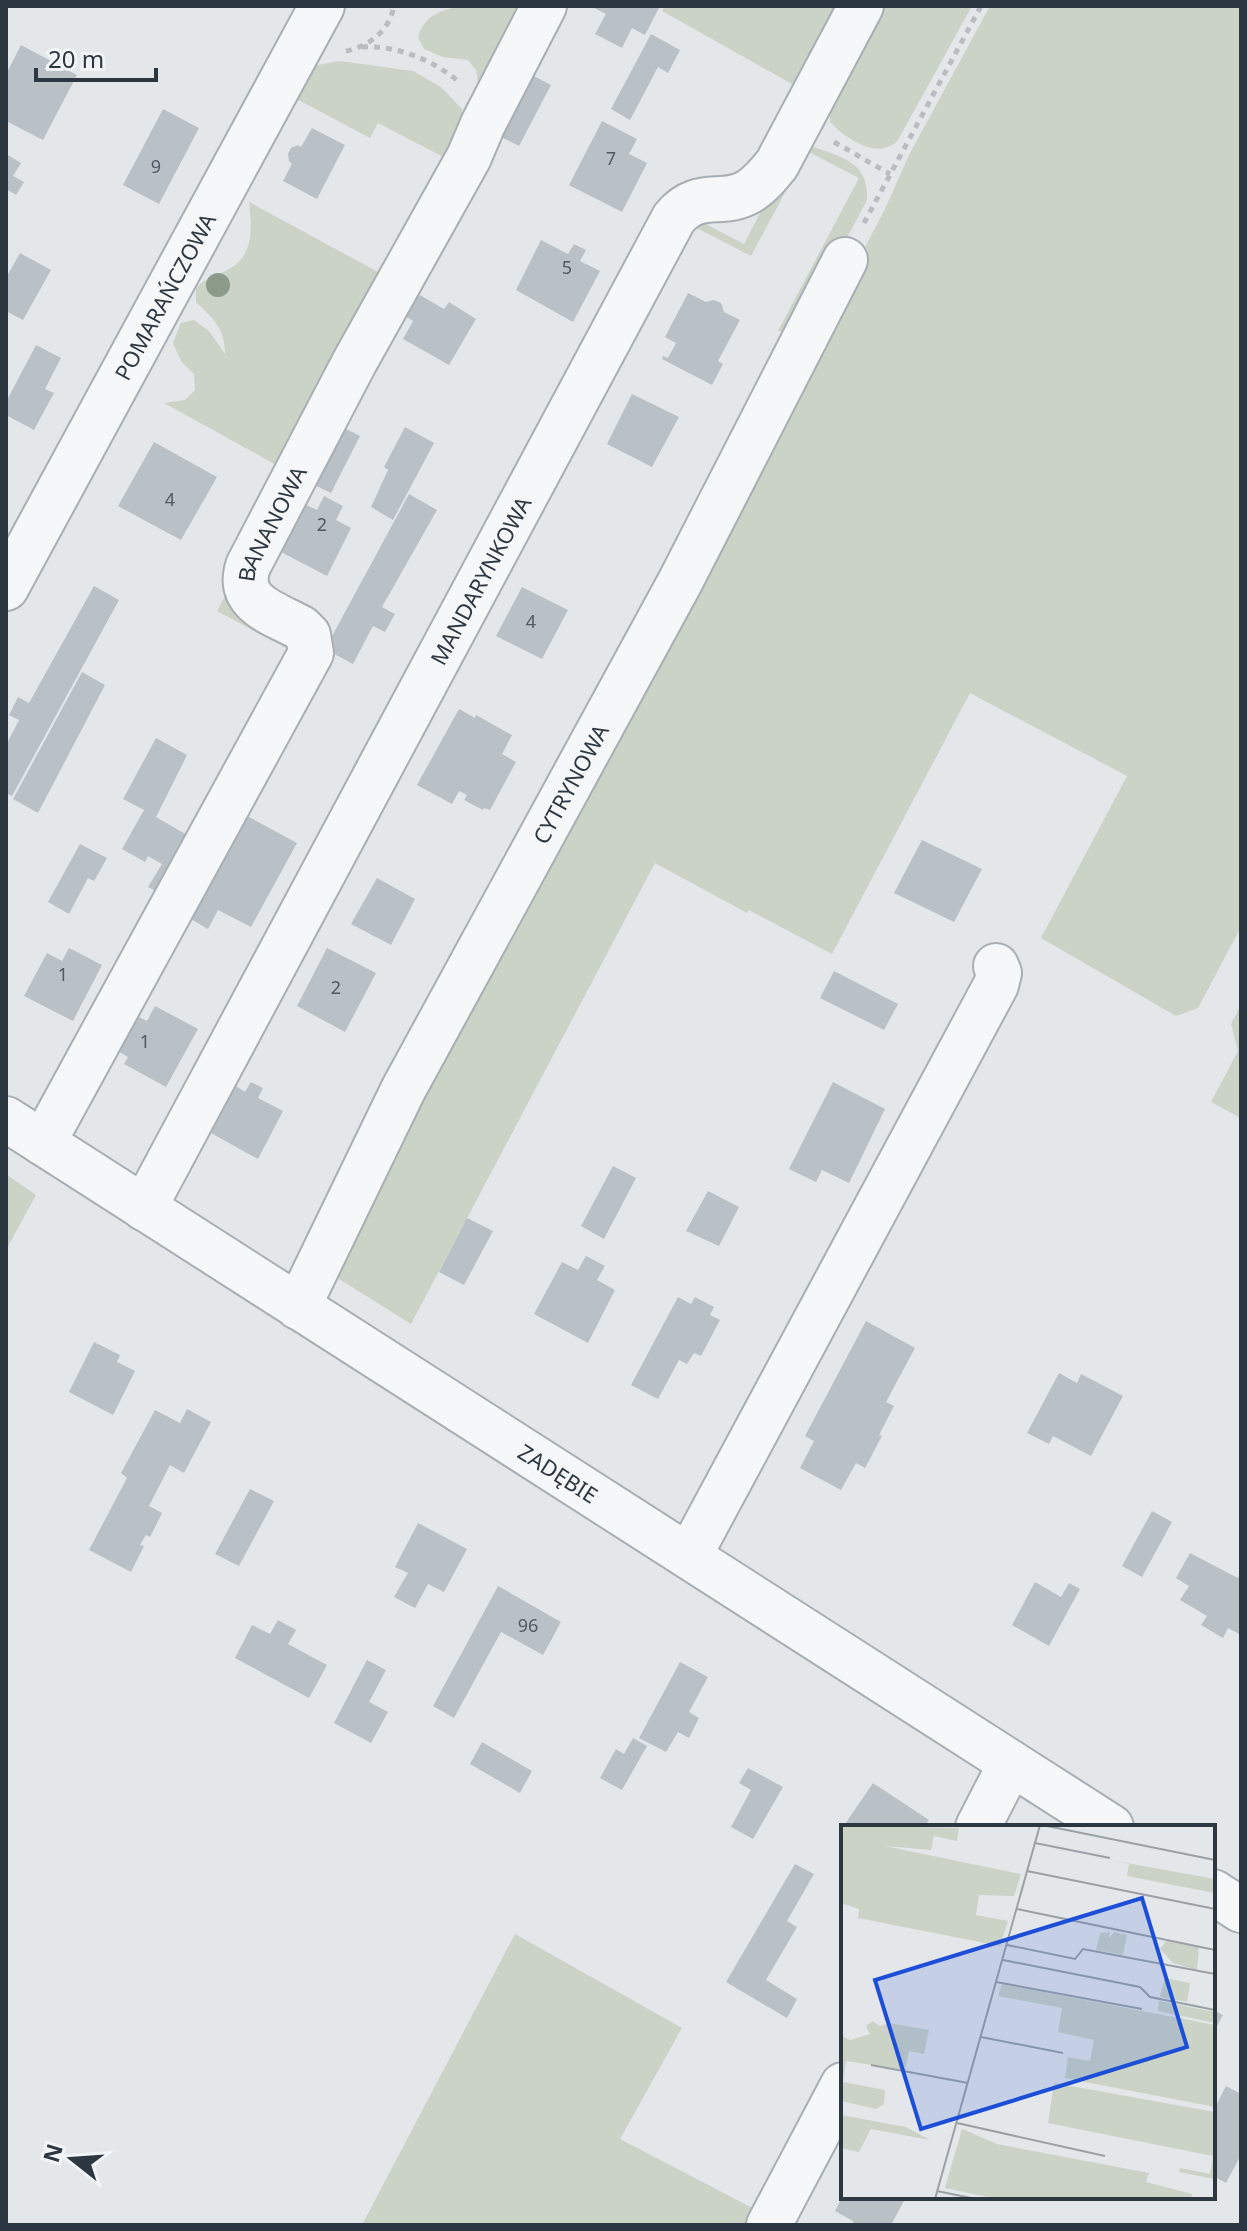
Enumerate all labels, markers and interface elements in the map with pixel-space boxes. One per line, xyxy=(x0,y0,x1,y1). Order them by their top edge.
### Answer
scale bar xyxy=(36,32,156,82)
text: 20 m xyxy=(48,42,104,75)
house number: 7 xyxy=(606,146,616,170)
house number: 9 xyxy=(151,154,161,178)
street label: POMARAŃCZOWA xyxy=(107,207,222,385)
house number: 5 xyxy=(562,255,572,279)
street label: BANANOWA xyxy=(230,460,313,583)
house number: 4 xyxy=(165,487,175,511)
street label: MANDARYNKOWA xyxy=(423,490,538,670)
house number: 2 xyxy=(317,512,327,536)
house number: 4 xyxy=(526,609,536,633)
street label: CYTRYNOWA xyxy=(525,718,615,849)
house number: 1 xyxy=(58,962,68,986)
house number: 2 xyxy=(331,975,341,999)
house number: 1 xyxy=(140,1029,150,1053)
street label: ZADĘBIE xyxy=(513,1436,604,1510)
house number: 96 xyxy=(518,1613,538,1637)
inset map xyxy=(841,1825,1215,2199)
north arrow xyxy=(32,2119,112,2199)
text: N xyxy=(35,2140,69,2166)

